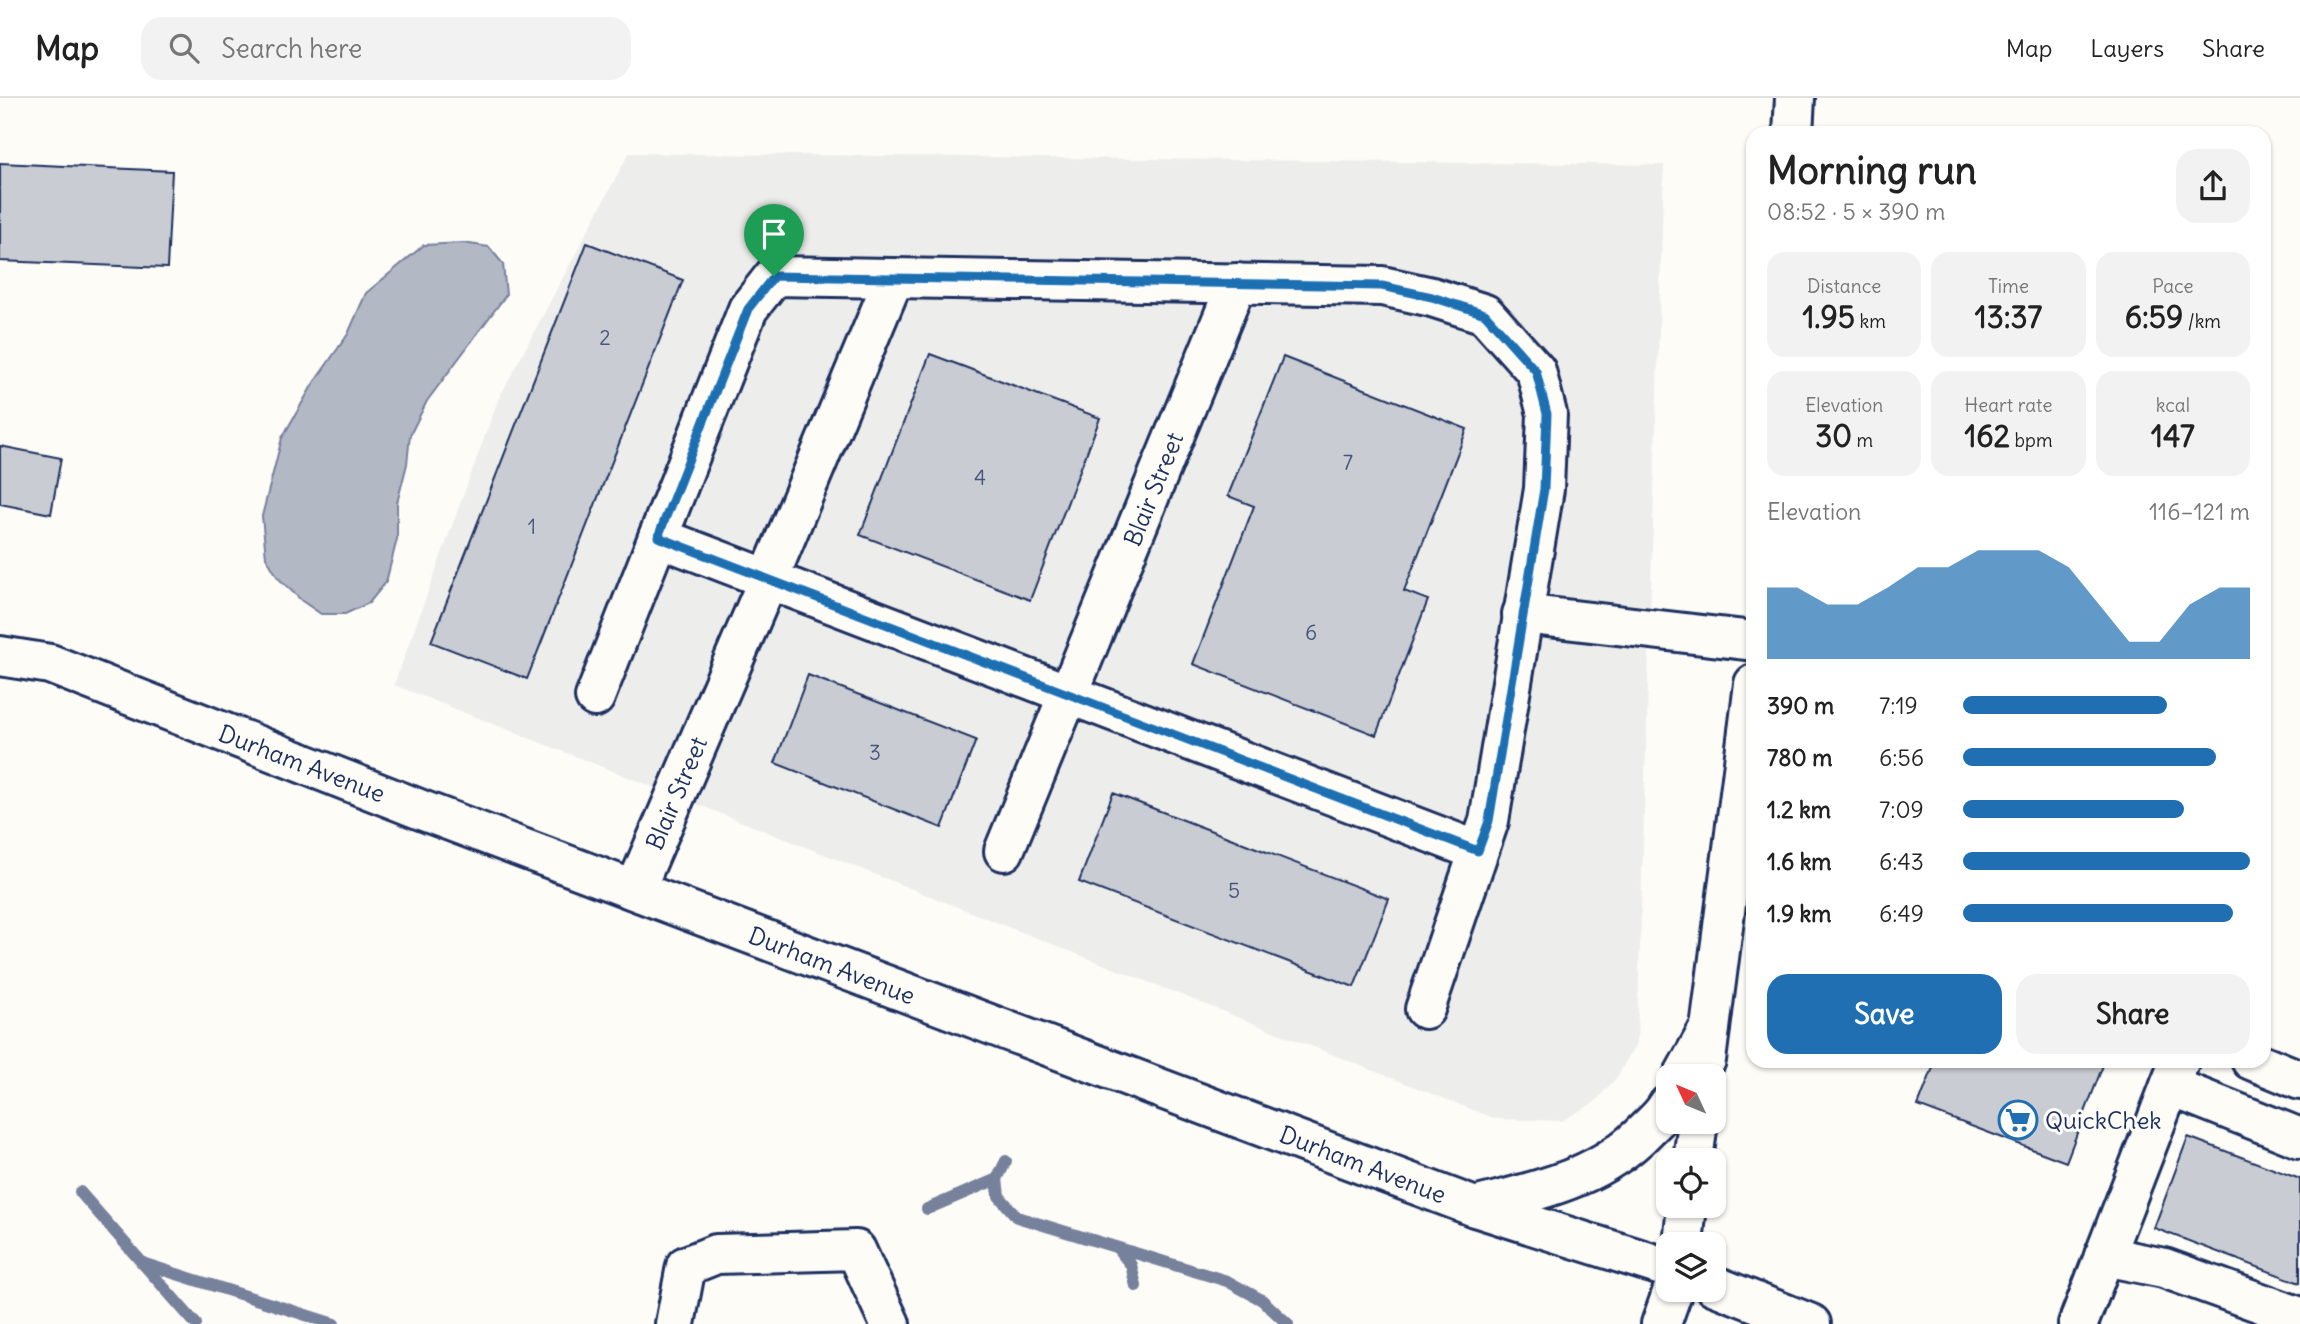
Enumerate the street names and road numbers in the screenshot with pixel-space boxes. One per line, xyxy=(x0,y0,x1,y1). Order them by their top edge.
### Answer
street label: Blair Street xyxy=(1117,428,1189,550)
street label: Durham Avenue xyxy=(215,718,389,808)
street label: Blair Street xyxy=(639,732,713,854)
street label: Durham Avenue xyxy=(745,920,919,1010)
street label: Durham Avenue xyxy=(1276,1119,1450,1209)

